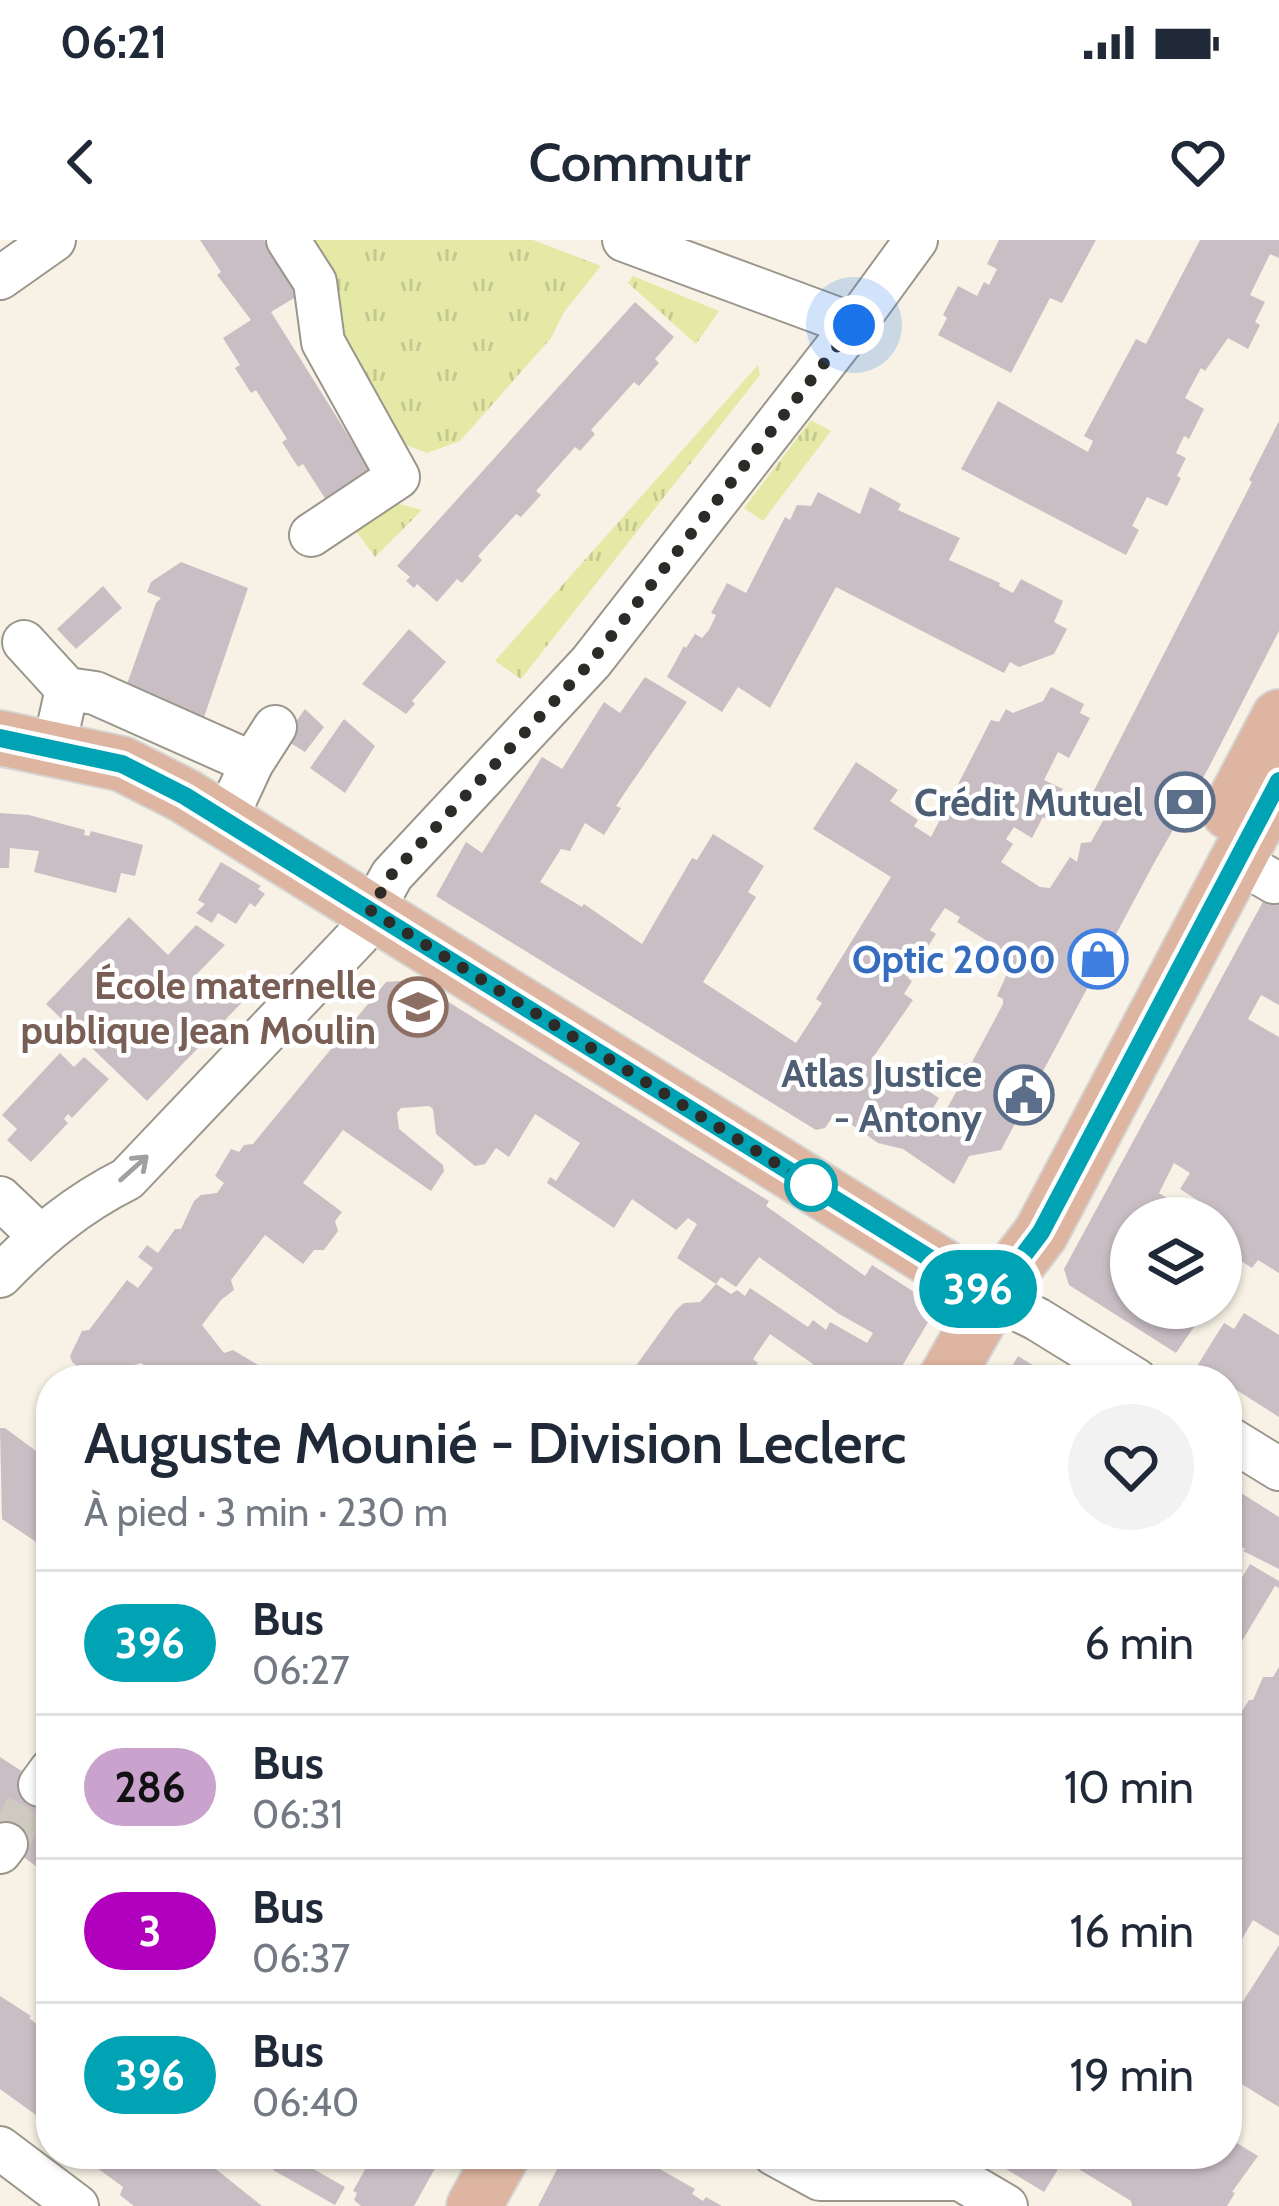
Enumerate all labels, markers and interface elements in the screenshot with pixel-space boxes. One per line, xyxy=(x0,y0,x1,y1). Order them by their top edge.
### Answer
text: 06:21 xyxy=(60,15,167,69)
icon: back xyxy=(48,129,114,195)
text: Commutr xyxy=(528,129,751,195)
icon: heart xyxy=(1165,129,1231,195)
your location xyxy=(824,295,884,355)
bank icon: Crédit Mutuel xyxy=(1154,771,1216,833)
place label: Crédit Mutuel xyxy=(914,778,1143,826)
shop icon: Optic 2000 xyxy=(1067,928,1129,990)
place label: Optic 2000 xyxy=(852,935,1056,983)
place label: École maternelle publique Jean Moulin xyxy=(20,961,376,1054)
school or university icon: École maternelle publique Jean Moulin xyxy=(387,976,449,1038)
place label: Atlas Justice - Antony xyxy=(781,1049,982,1142)
public building icon: Atlas Justice - Antony xyxy=(993,1064,1055,1126)
one-way arrow xyxy=(119,1155,149,1183)
unlabelled marker xyxy=(786,1160,836,1210)
map controls xyxy=(1110,1197,1242,1329)
button: layers xyxy=(1110,1197,1242,1329)
line badge: 396 xyxy=(909,1250,1047,1328)
text: 396 xyxy=(943,1263,1013,1315)
button: heart xyxy=(1068,1404,1194,1530)
text: Auguste Mounié - Division Leclerc xyxy=(84,1408,906,1477)
text: À pied · 3 min · 230 m xyxy=(84,1488,448,1536)
text: Bus xyxy=(252,1592,324,1646)
text: 6 min xyxy=(1084,1616,1194,1670)
text: 396 xyxy=(115,1617,185,1669)
text: 06:27 xyxy=(252,1646,350,1694)
text: Bus xyxy=(252,1736,324,1790)
text: 10 min xyxy=(1064,1760,1194,1814)
text: 286 xyxy=(114,1761,186,1813)
text: 06:31 xyxy=(252,1790,343,1838)
text: Bus xyxy=(252,1880,324,1934)
text: 16 min xyxy=(1069,1904,1194,1958)
text: 3 xyxy=(139,1905,161,1957)
text: 06:37 xyxy=(252,1934,350,1982)
text: Bus xyxy=(252,2024,324,2078)
text: 19 min xyxy=(1069,2048,1194,2102)
text: 396 xyxy=(115,2049,185,2101)
text: 06:40 xyxy=(252,2078,359,2126)

